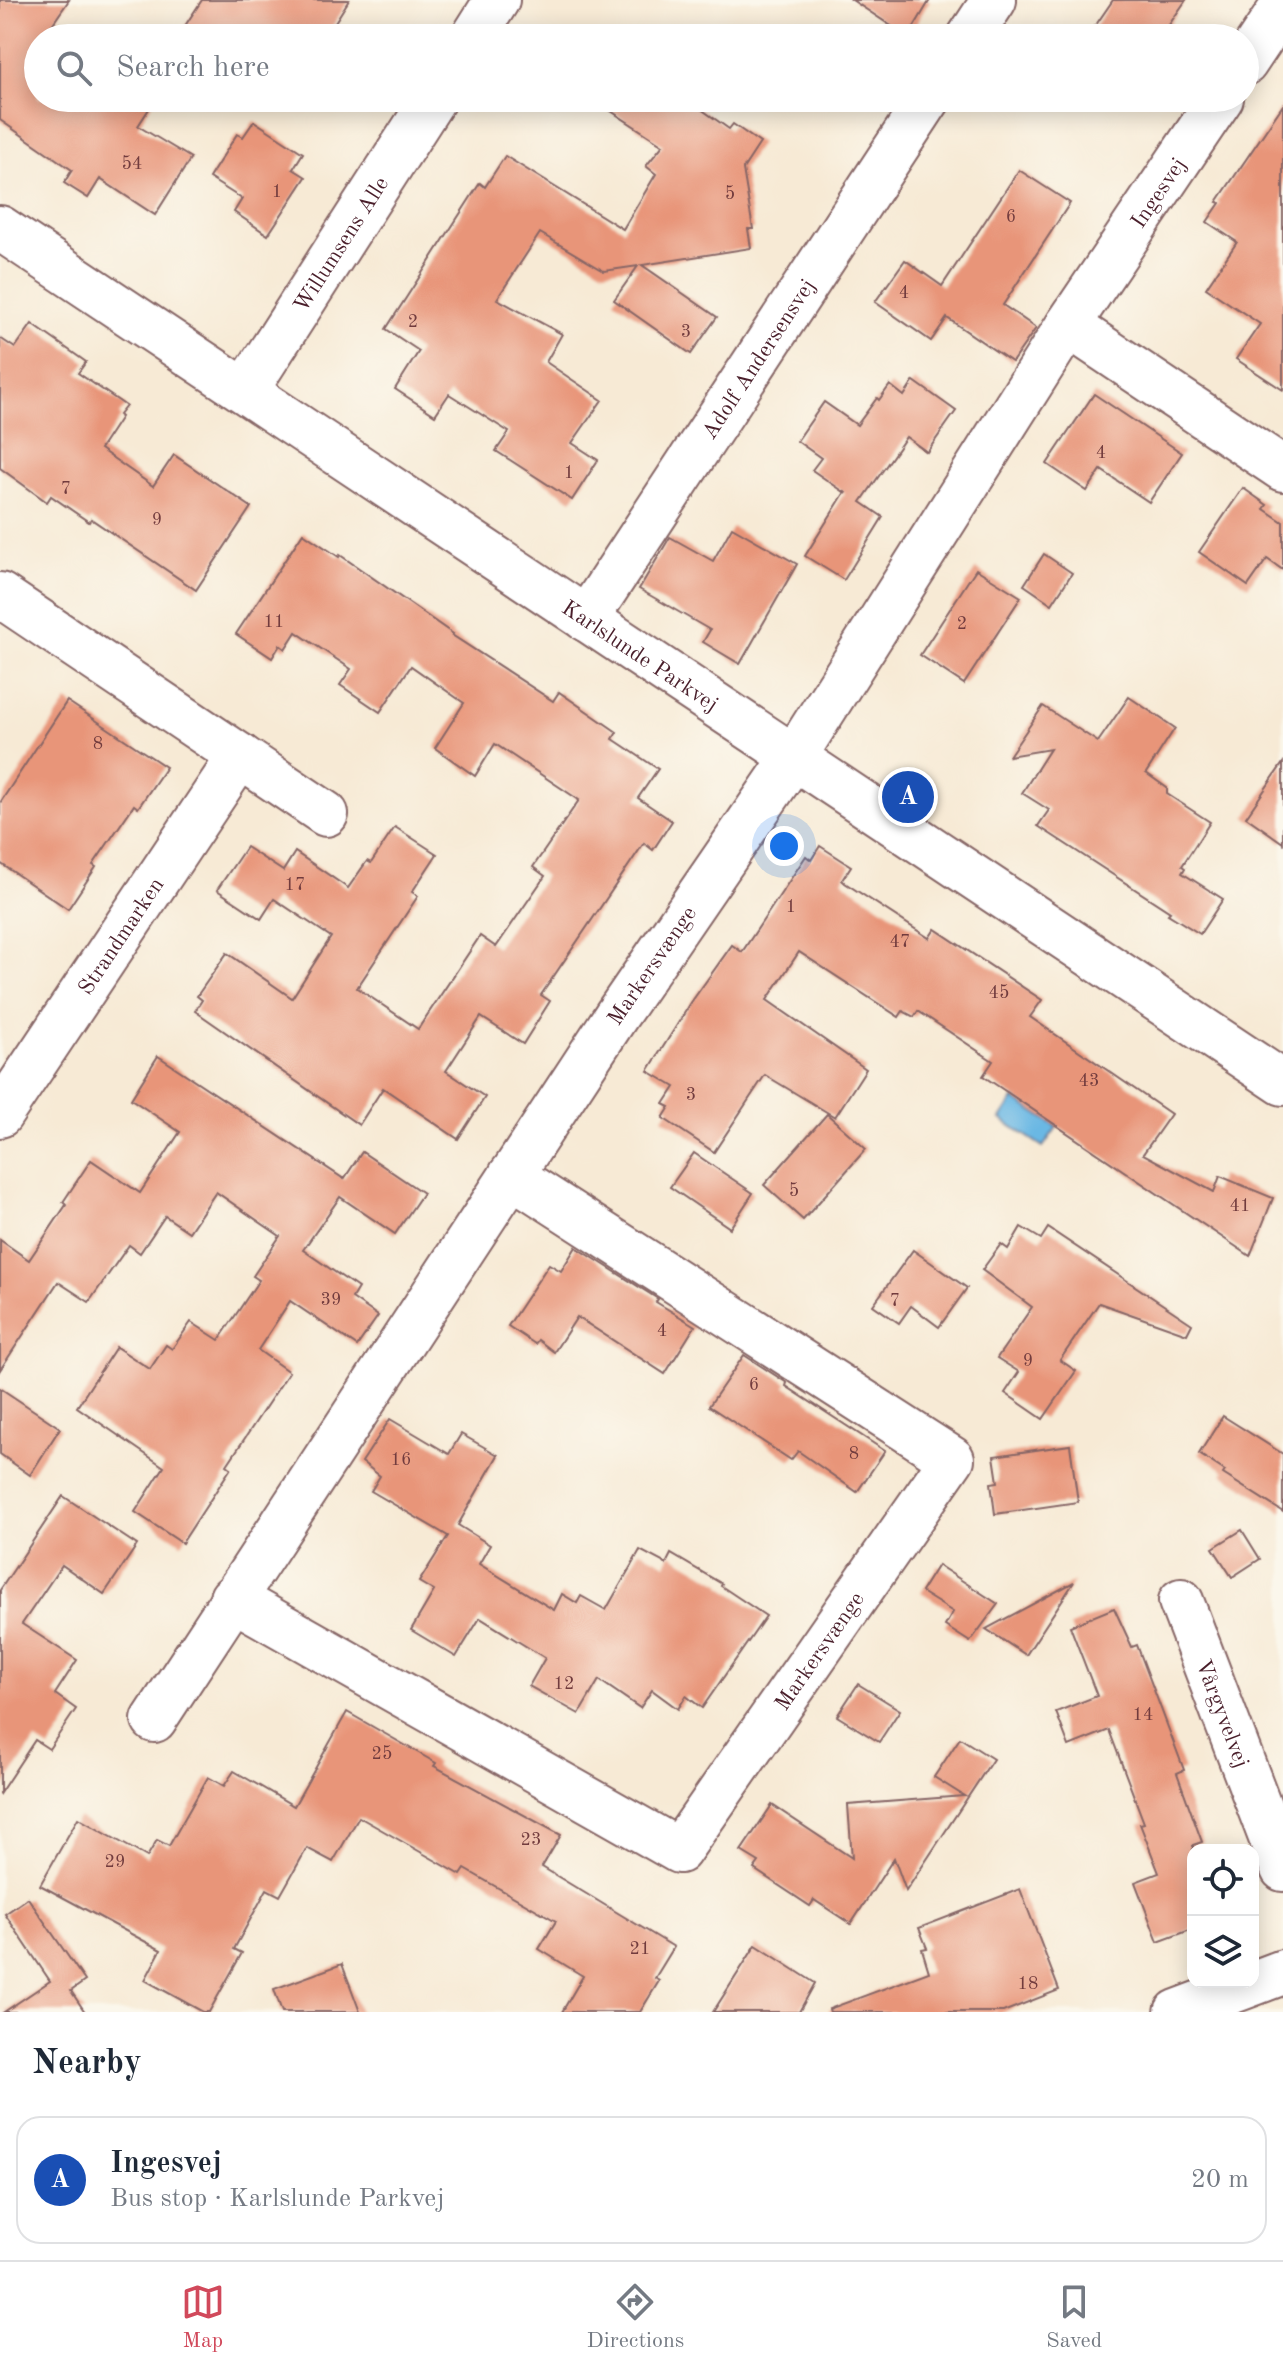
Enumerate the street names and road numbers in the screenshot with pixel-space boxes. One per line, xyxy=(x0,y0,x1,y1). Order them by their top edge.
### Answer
street label: Ingesvej xyxy=(1128,154,1191,233)
street label: Willumsens Alle xyxy=(290,173,393,316)
street label: Adolf Andersensvej xyxy=(699,275,820,444)
street label: Karlslunde Parkvej xyxy=(558,597,722,716)
street label: Strandmarken xyxy=(75,874,169,999)
street label: Markersvænge xyxy=(604,903,701,1030)
street label: Markersvænge xyxy=(772,1588,869,1715)
street label: Vårgyvelvej xyxy=(1191,1657,1252,1771)

